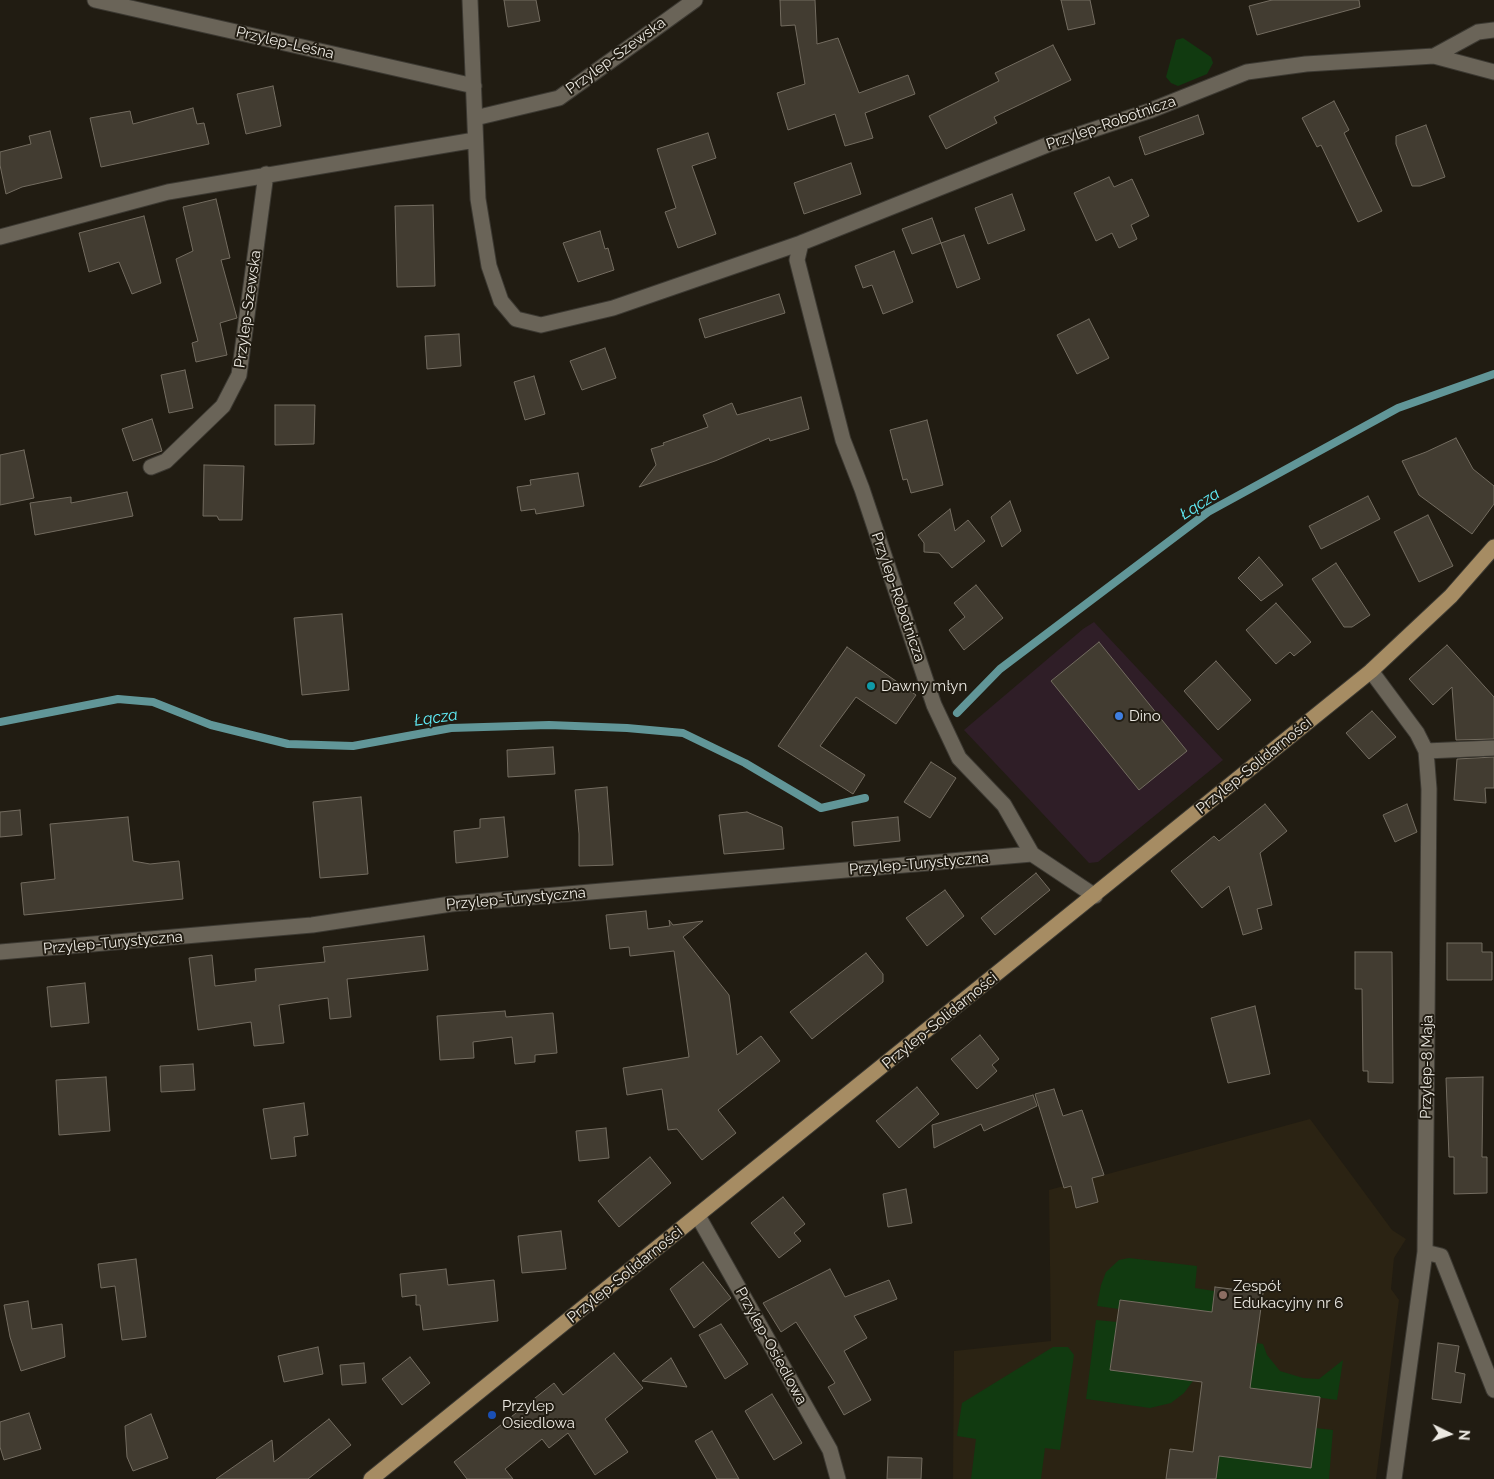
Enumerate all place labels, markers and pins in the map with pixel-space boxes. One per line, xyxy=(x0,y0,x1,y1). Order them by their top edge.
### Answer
place label: Dawny młyn xyxy=(881,677,967,695)
marker: Dawny młyn xyxy=(865,680,877,692)
place label: Dino xyxy=(1129,707,1161,725)
marker: Dino xyxy=(1113,710,1125,722)
place label: Zespół Edukacyjny nr 6 xyxy=(1233,1277,1343,1312)
marker: Zespół Edukacyjny nr 6 xyxy=(1217,1289,1229,1301)
place label: Przylep Osiedlowa xyxy=(502,1397,575,1432)
marker: Przylep Osiedlowa xyxy=(486,1409,498,1421)

